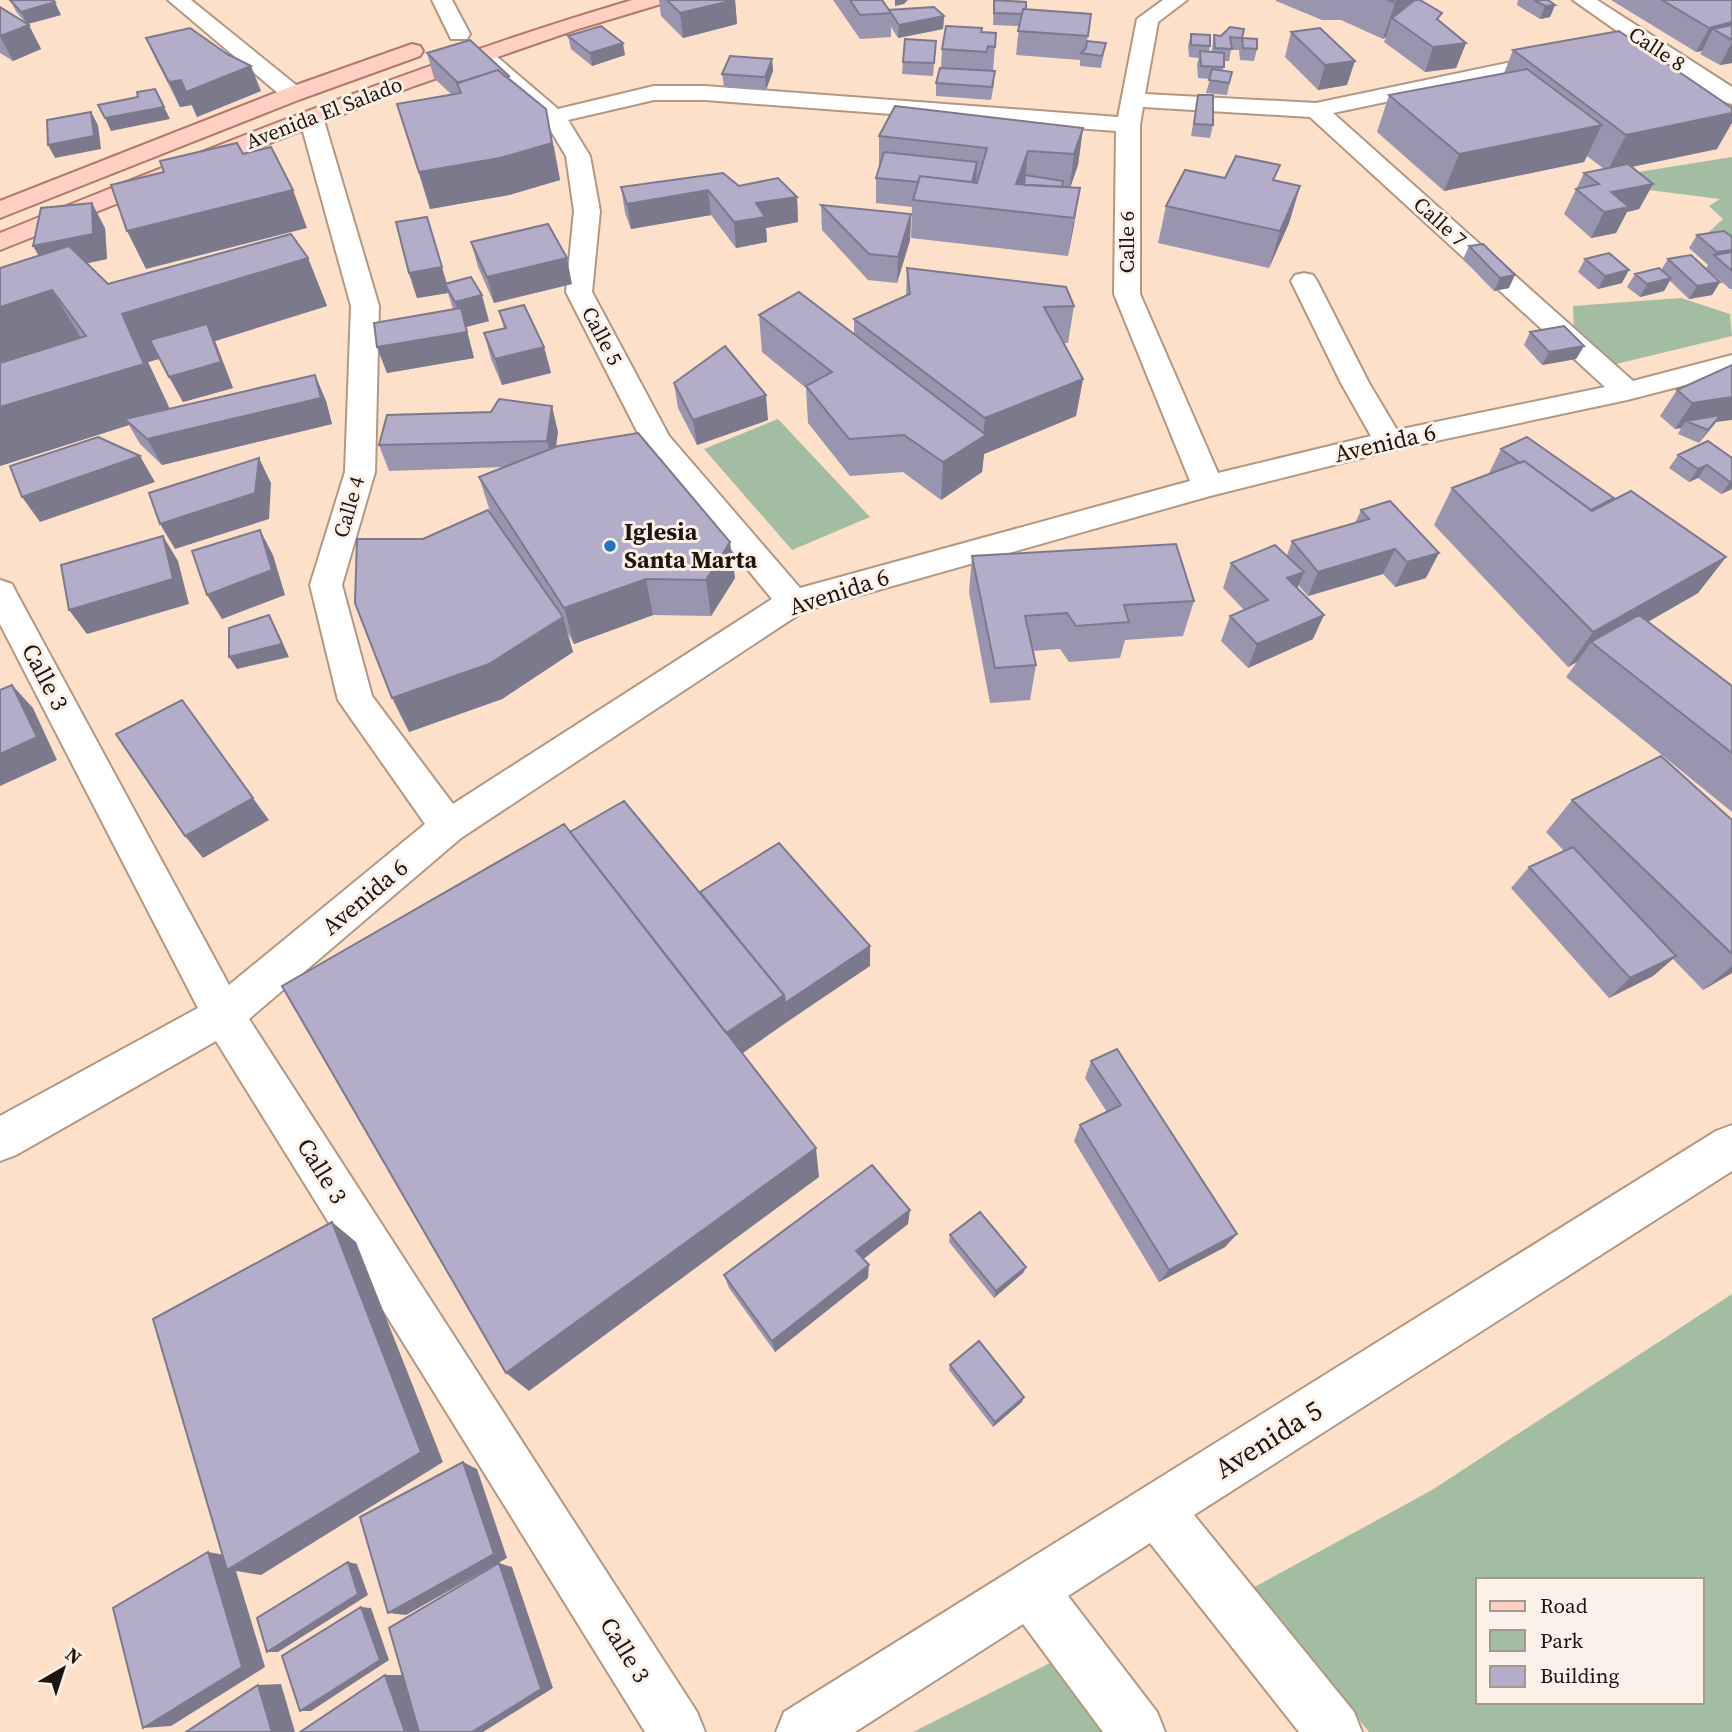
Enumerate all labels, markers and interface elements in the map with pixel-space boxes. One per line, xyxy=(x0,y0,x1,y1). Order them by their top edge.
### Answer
street label: Calle 8 xyxy=(1623,19,1691,78)
street label: Avenida El Salado xyxy=(241,69,406,156)
street label: Calle 7 xyxy=(1407,190,1473,253)
street label: Calle 6 xyxy=(1112,211,1141,273)
street label: Calle 5 xyxy=(575,301,630,370)
street label: Avenida 6 xyxy=(1331,415,1439,470)
street label: Calle 4 xyxy=(326,472,371,541)
place label: Iglesia Santa Marta xyxy=(624,515,757,576)
marker: Iglesia Santa Marta xyxy=(602,538,618,554)
street label: Avenida 6 xyxy=(785,560,893,623)
street label: Calle 3 xyxy=(14,637,77,716)
street label: Avenida 6 xyxy=(315,851,415,942)
street label: Calle 3 xyxy=(289,1132,355,1210)
street label: Avenida 5 xyxy=(1207,1391,1329,1487)
legend xyxy=(1476,1578,1704,1704)
text: Road xyxy=(1540,1591,1588,1620)
street label: Calle 3 xyxy=(592,1611,658,1689)
text: Park xyxy=(1540,1626,1584,1655)
north arrow xyxy=(28,1634,98,1704)
text: N xyxy=(60,1641,87,1670)
text: Building xyxy=(1540,1661,1619,1690)

